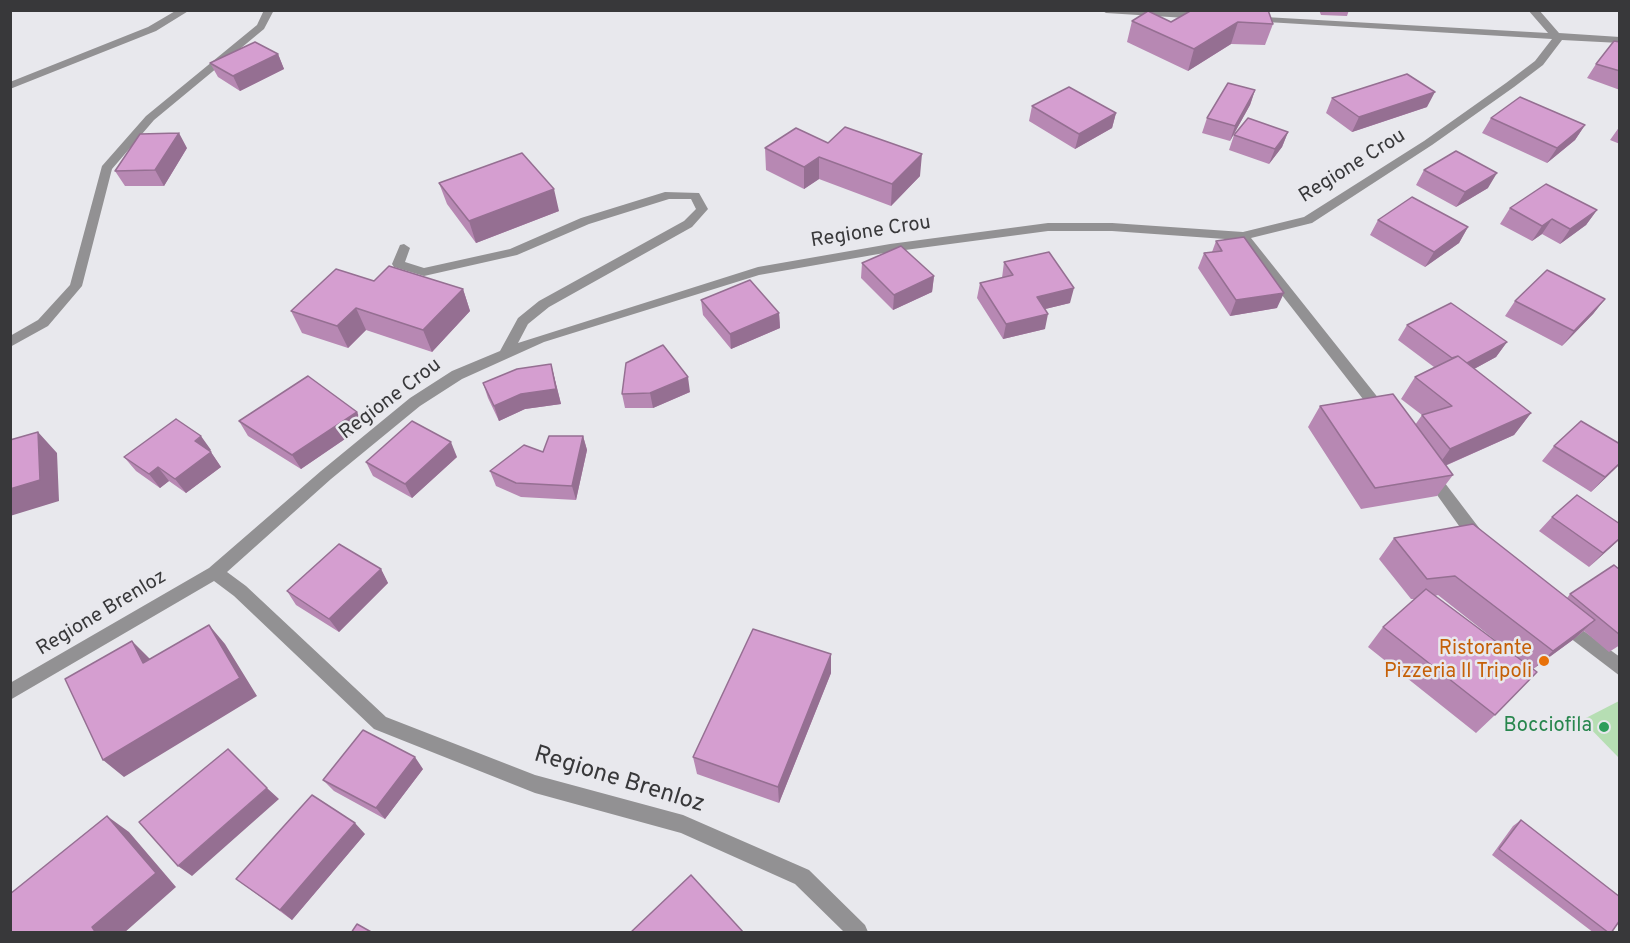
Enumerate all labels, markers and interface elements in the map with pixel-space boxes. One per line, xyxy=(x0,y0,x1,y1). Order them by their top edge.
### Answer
street label: Regione Crou xyxy=(1295,125,1411,209)
street label: Regione Crou xyxy=(809,212,933,254)
street label: Regione Crou xyxy=(335,354,447,446)
street label: Regione Brenloz xyxy=(33,566,171,662)
place label: Ristorante Pizzeria Il Tripoli xyxy=(1384,638,1532,685)
marker: Ristorante Pizzeria Il Tripoli xyxy=(1537,654,1551,668)
place label: Bocciofila xyxy=(1504,715,1592,739)
marker: Bocciofila xyxy=(1597,720,1611,734)
street label: Regione Brenloz xyxy=(530,741,708,821)

